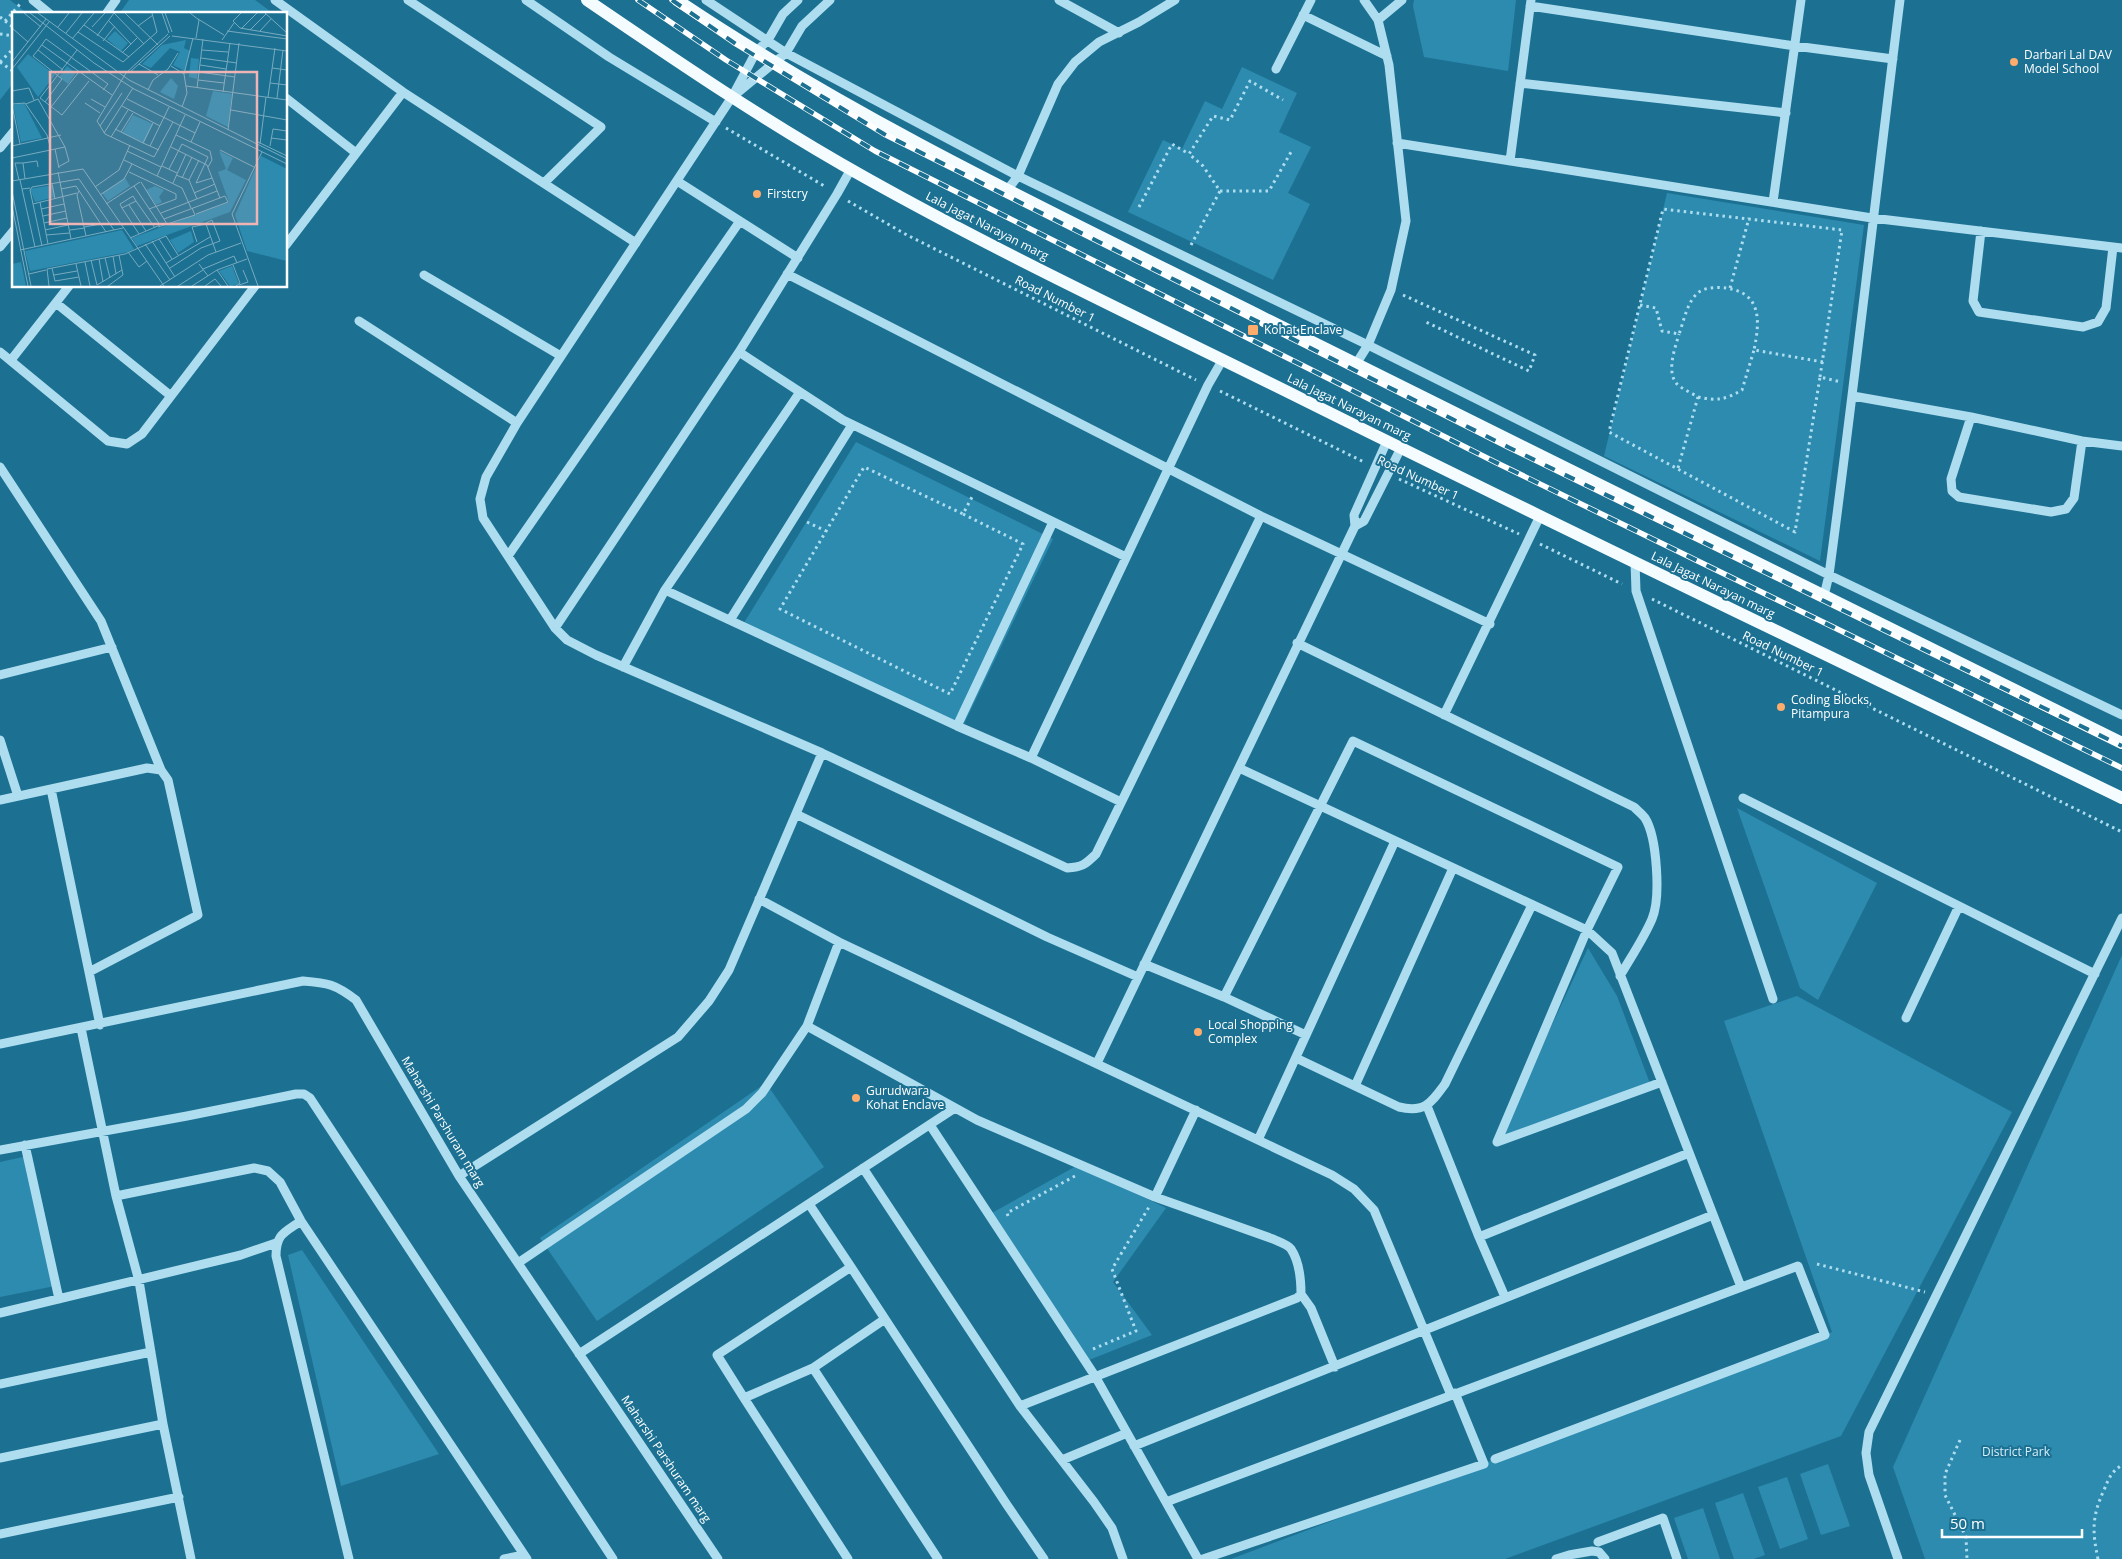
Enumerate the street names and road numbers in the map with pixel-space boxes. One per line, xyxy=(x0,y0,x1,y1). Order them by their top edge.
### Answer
street label: Lala Jagat Narayan marg xyxy=(923,187,1052,264)
street label: Road Number 1 xyxy=(1012,271,1098,326)
street label: Lala Jagat Narayan marg xyxy=(1284,369,1414,444)
street label: Road Number 1 xyxy=(1375,451,1462,504)
street label: Lala Jagat Narayan marg xyxy=(1648,547,1778,622)
street label: Road Number 1 xyxy=(1740,627,1827,681)
street label: Maharshi Parshuram marg xyxy=(398,1053,490,1191)
street label: Maharshi Parshuram marg xyxy=(617,1392,716,1526)

